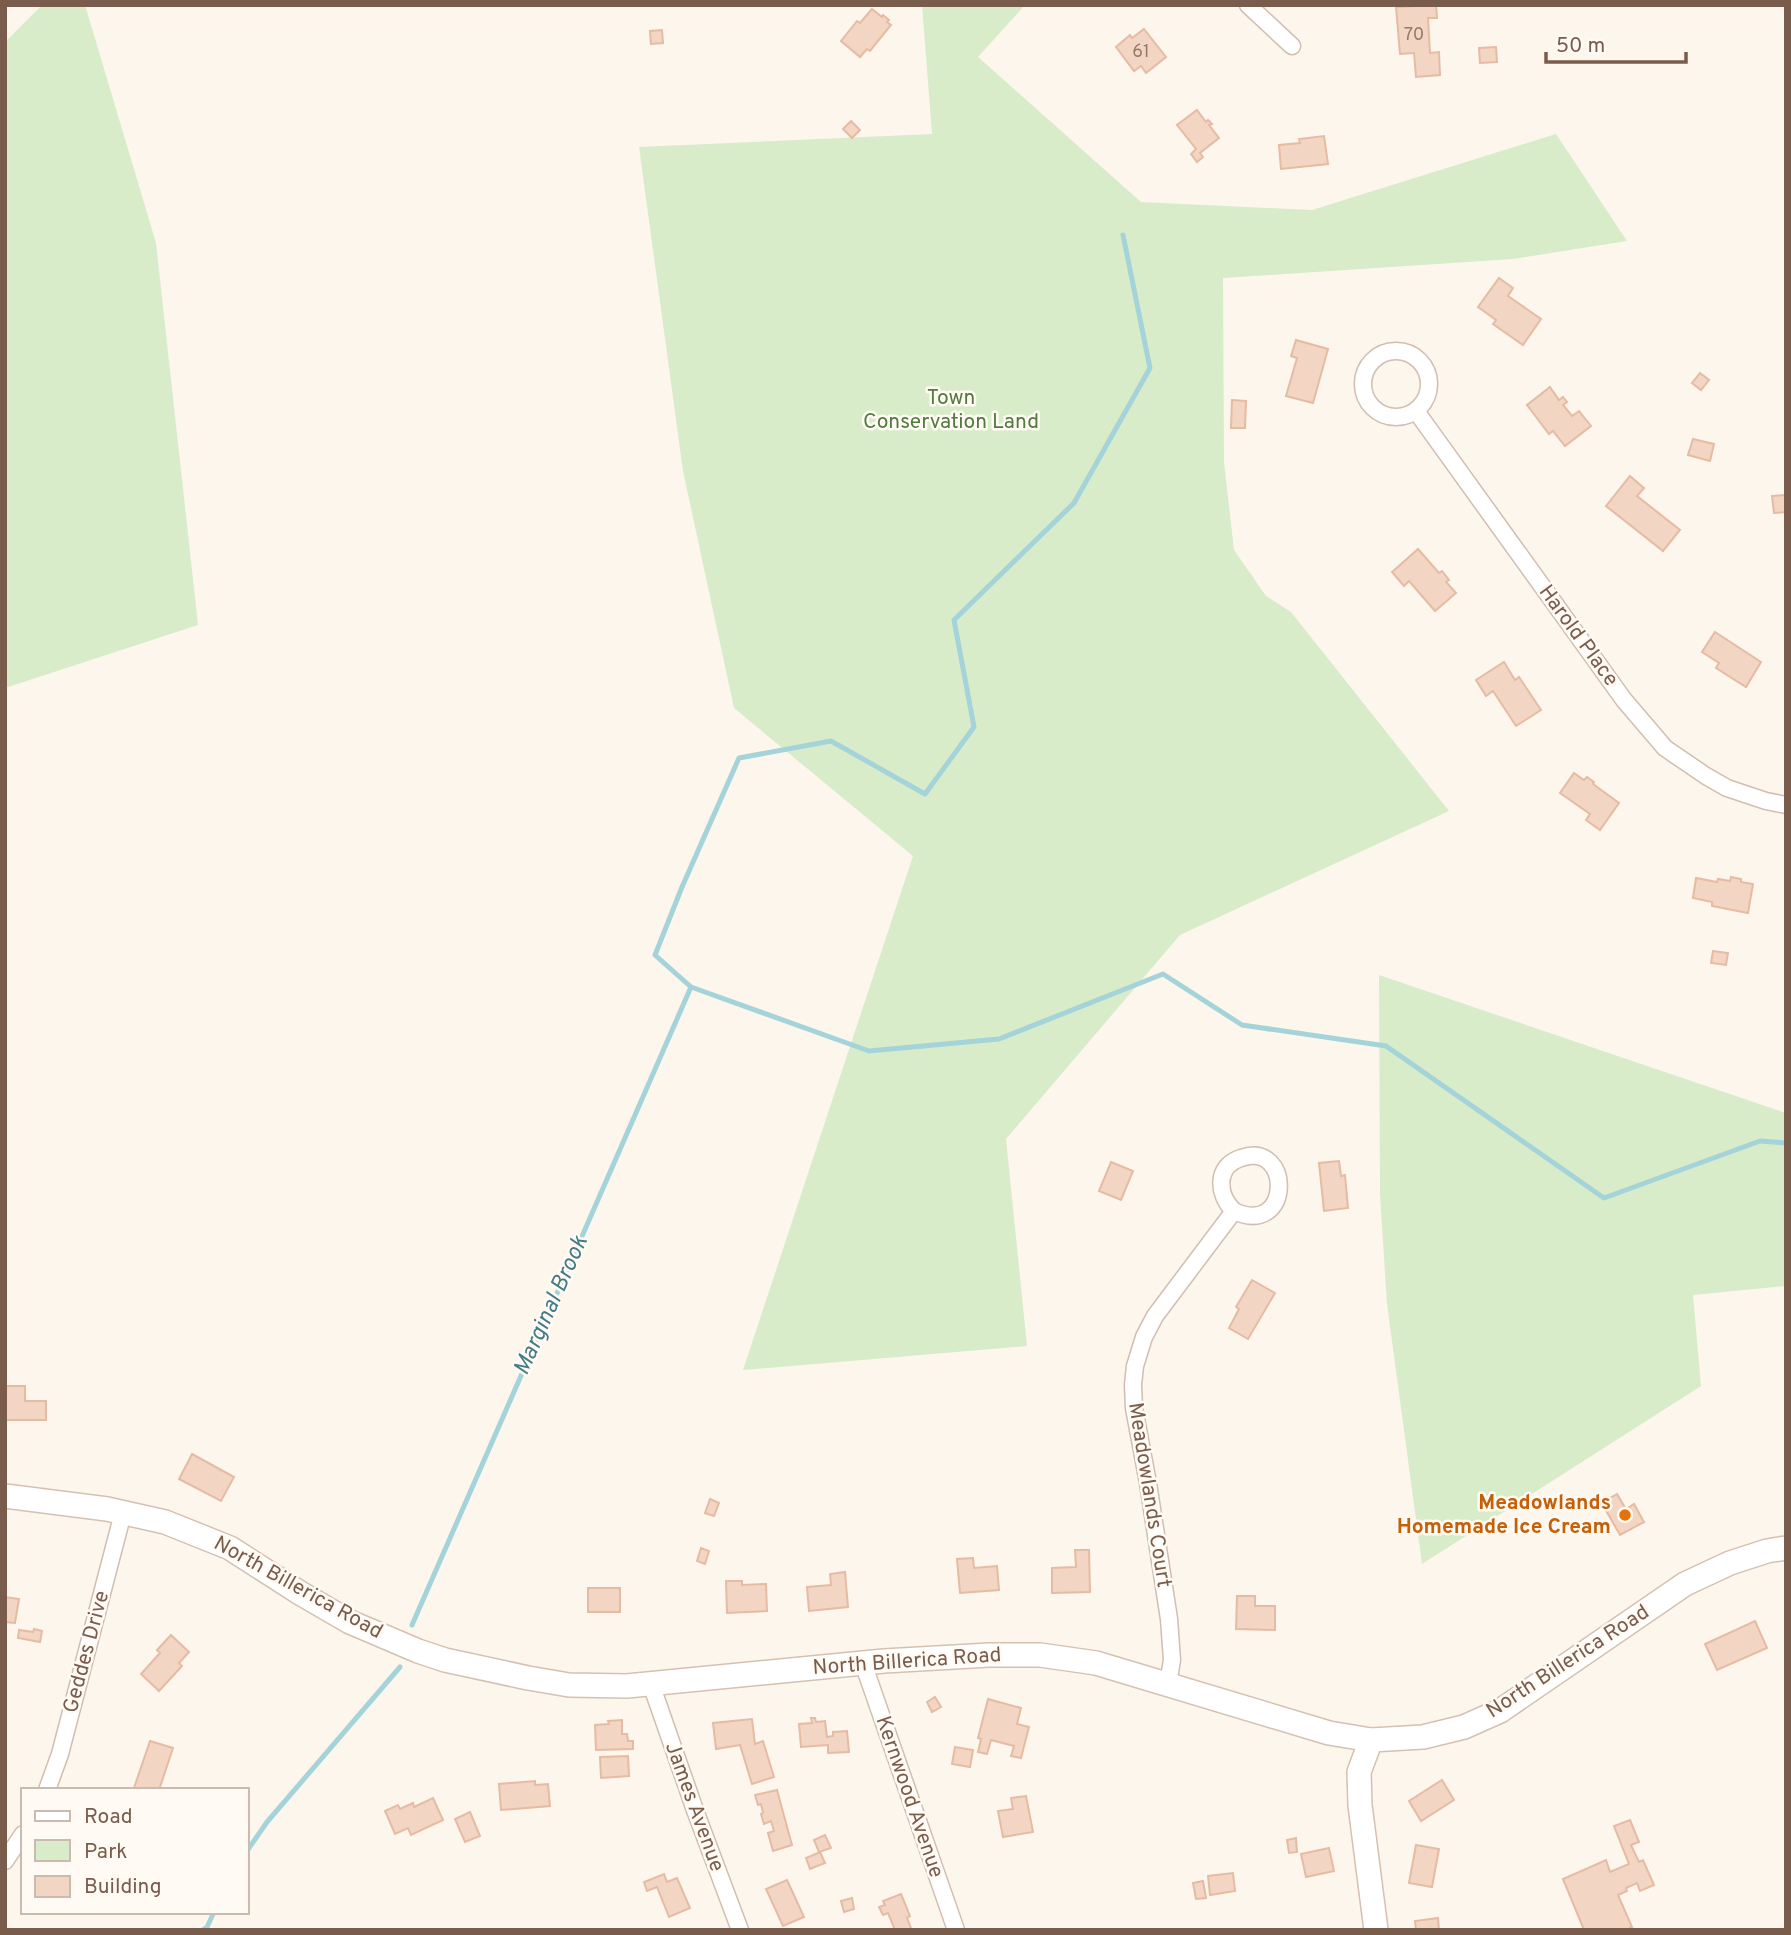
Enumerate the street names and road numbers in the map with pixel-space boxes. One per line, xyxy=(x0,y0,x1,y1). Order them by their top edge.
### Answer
street label: Harold Place xyxy=(1532,580,1624,692)
street label: Meadowlands Court xyxy=(1121,1400,1177,1590)
street label: North Billerica Road xyxy=(209,1530,387,1646)
street label: Geddes Drive xyxy=(58,1588,116,1716)
street label: North Billerica Road xyxy=(1481,1599,1655,1725)
street label: North Billerica Road xyxy=(812,1642,1002,1682)
street label: Kernwood Avenue xyxy=(869,1712,949,1882)
street label: James Avenue xyxy=(658,1738,730,1876)

